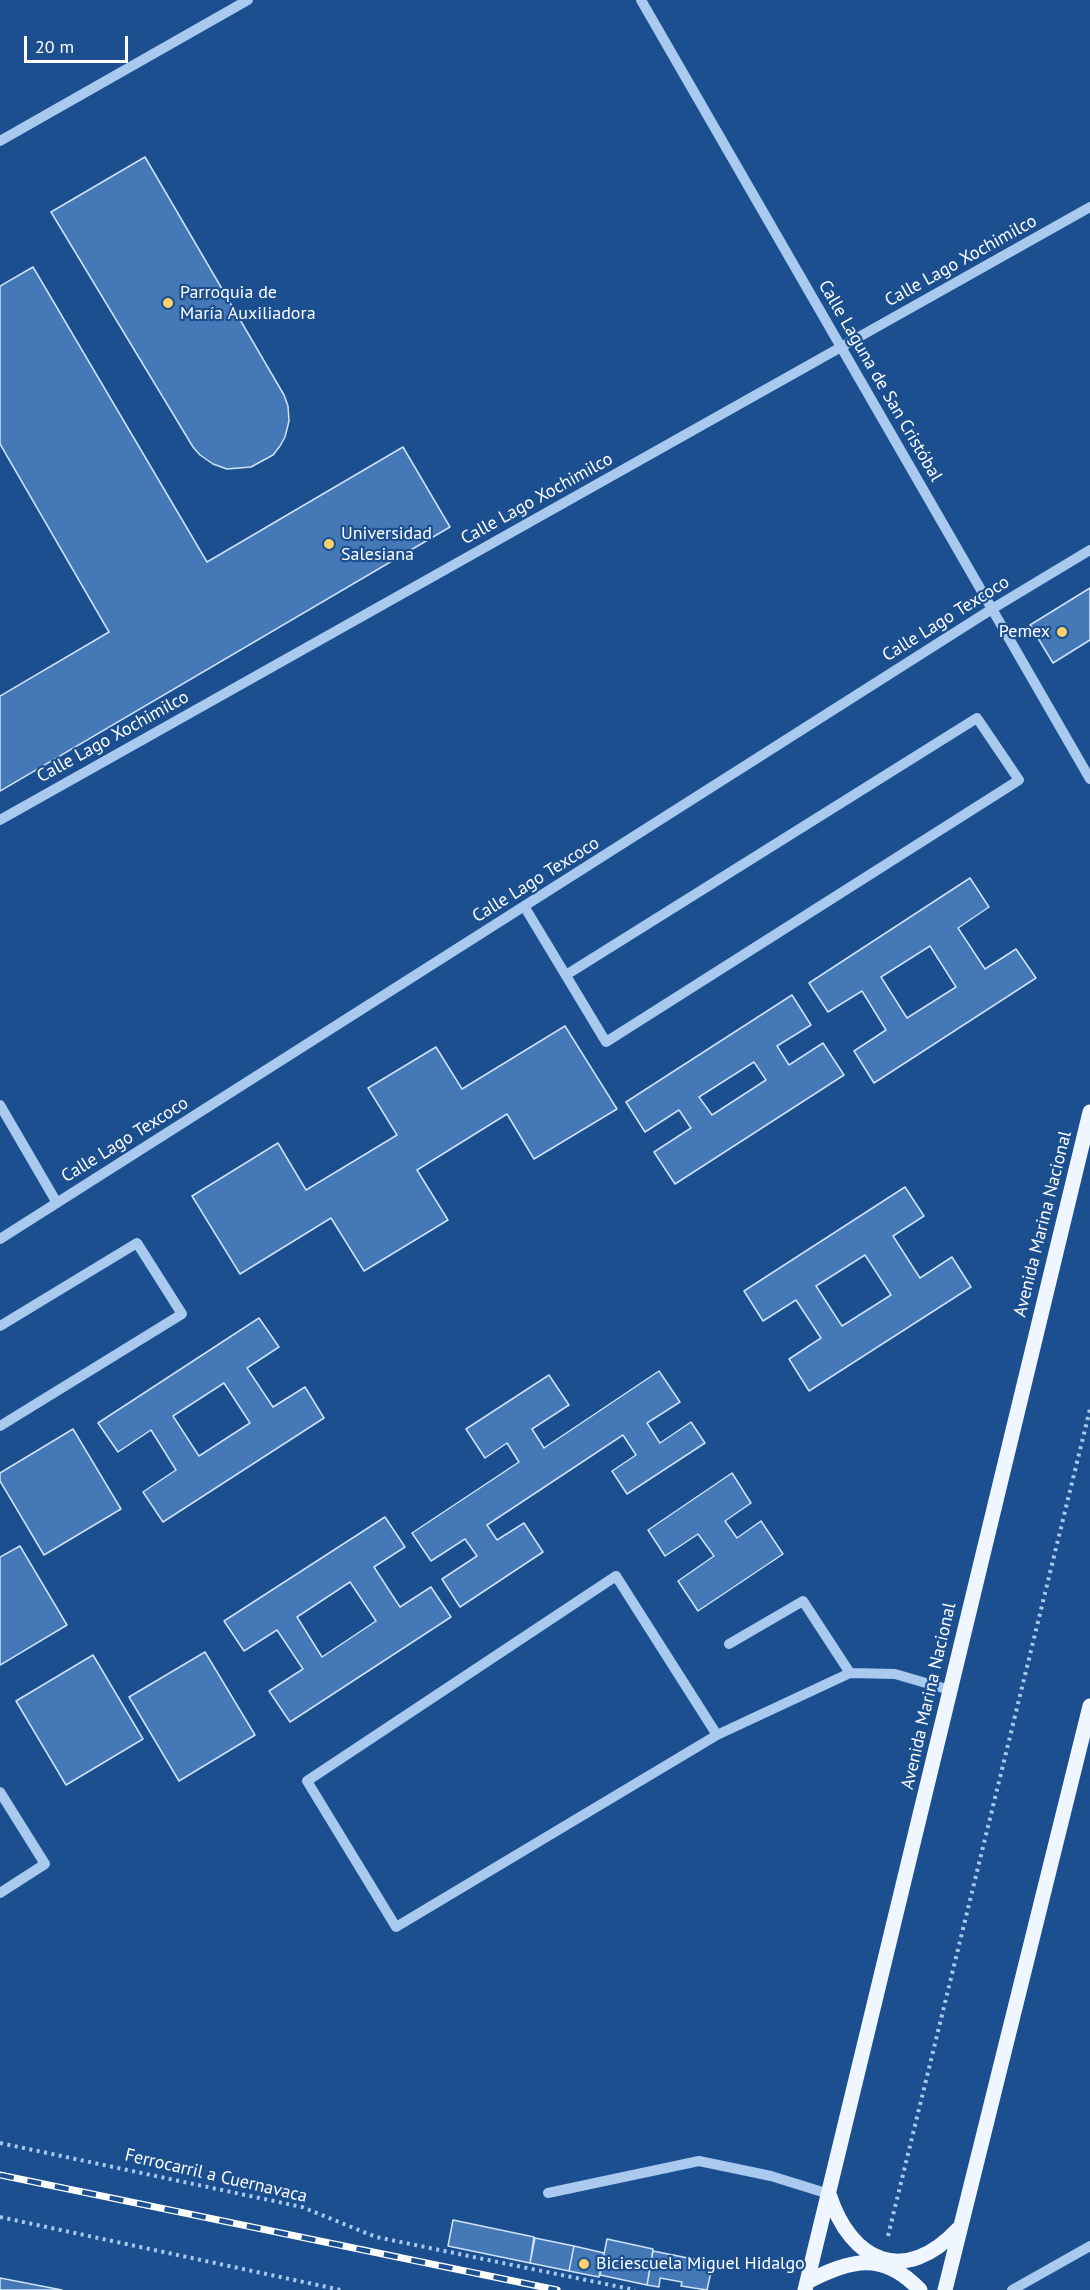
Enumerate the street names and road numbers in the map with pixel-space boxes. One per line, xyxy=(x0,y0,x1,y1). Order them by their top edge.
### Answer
street label: Calle Lago Xochimilco xyxy=(881,210,1041,312)
street label: Calle Laguna de San Cristóbal xyxy=(813,276,947,486)
street label: Calle Lago Xochimilco xyxy=(457,448,617,550)
street label: Calle Lago Texcoco xyxy=(879,571,1013,667)
street label: Calle Lago Xochimilco xyxy=(33,686,193,788)
street label: Calle Lago Texcoco xyxy=(469,832,603,928)
street label: Calle Lago Texcoco xyxy=(58,1092,192,1188)
street label: Avenida Marina Nacional xyxy=(1009,1129,1077,1319)
street label: Avenida Marina Nacional xyxy=(897,1601,961,1791)
street label: Ferrocarril a Cuernavaca xyxy=(123,2144,309,2208)

